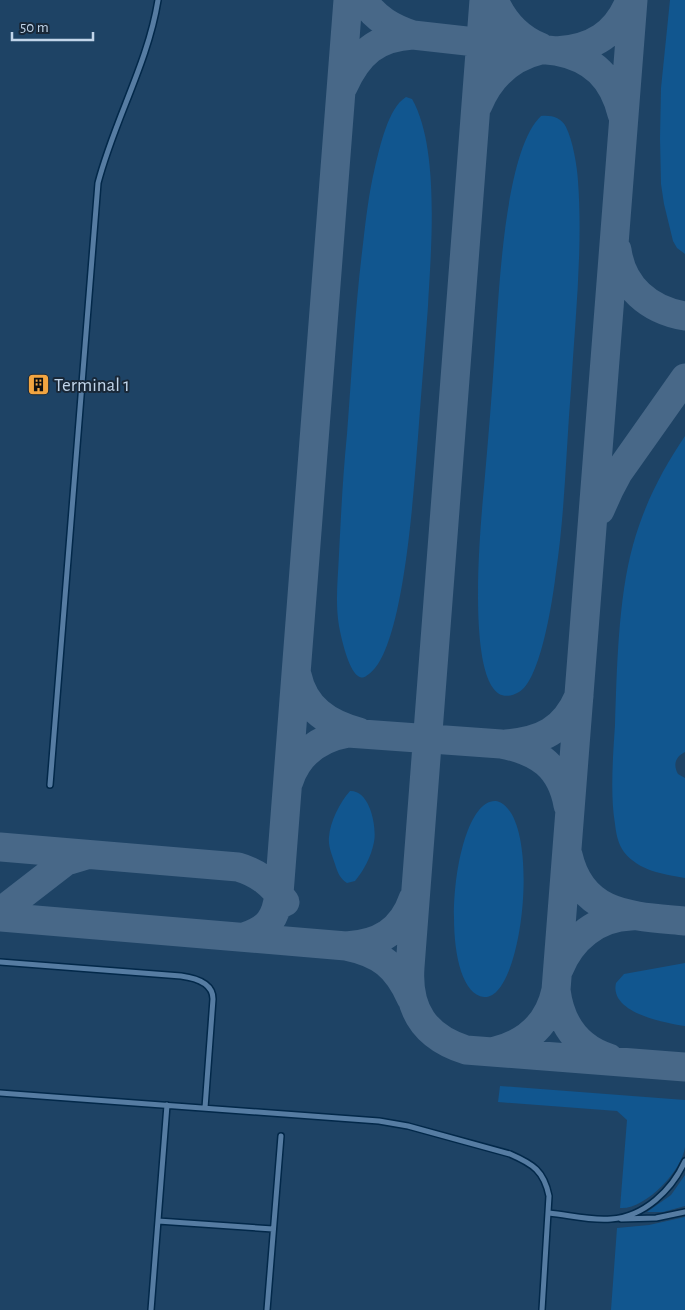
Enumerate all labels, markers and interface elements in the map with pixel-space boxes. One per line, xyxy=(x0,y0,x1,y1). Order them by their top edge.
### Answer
scale bar xyxy=(12,10,94,42)
text: 50 m xyxy=(20,20,49,35)
building icon: Terminal 1 xyxy=(26,372,50,396)
place label: Terminal 1 xyxy=(54,376,130,395)

